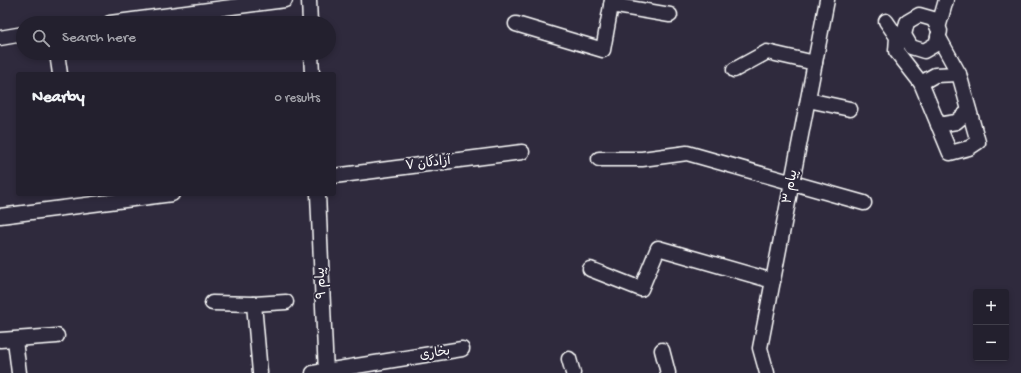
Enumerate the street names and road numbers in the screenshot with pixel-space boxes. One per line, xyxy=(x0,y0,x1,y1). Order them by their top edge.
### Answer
street label: آزادگان ۷ xyxy=(404,152,452,174)
street label: پيام ۳ xyxy=(780,168,803,206)
street label: پیام ۹ xyxy=(313,266,331,299)
street label: بخاری xyxy=(419,344,451,364)

